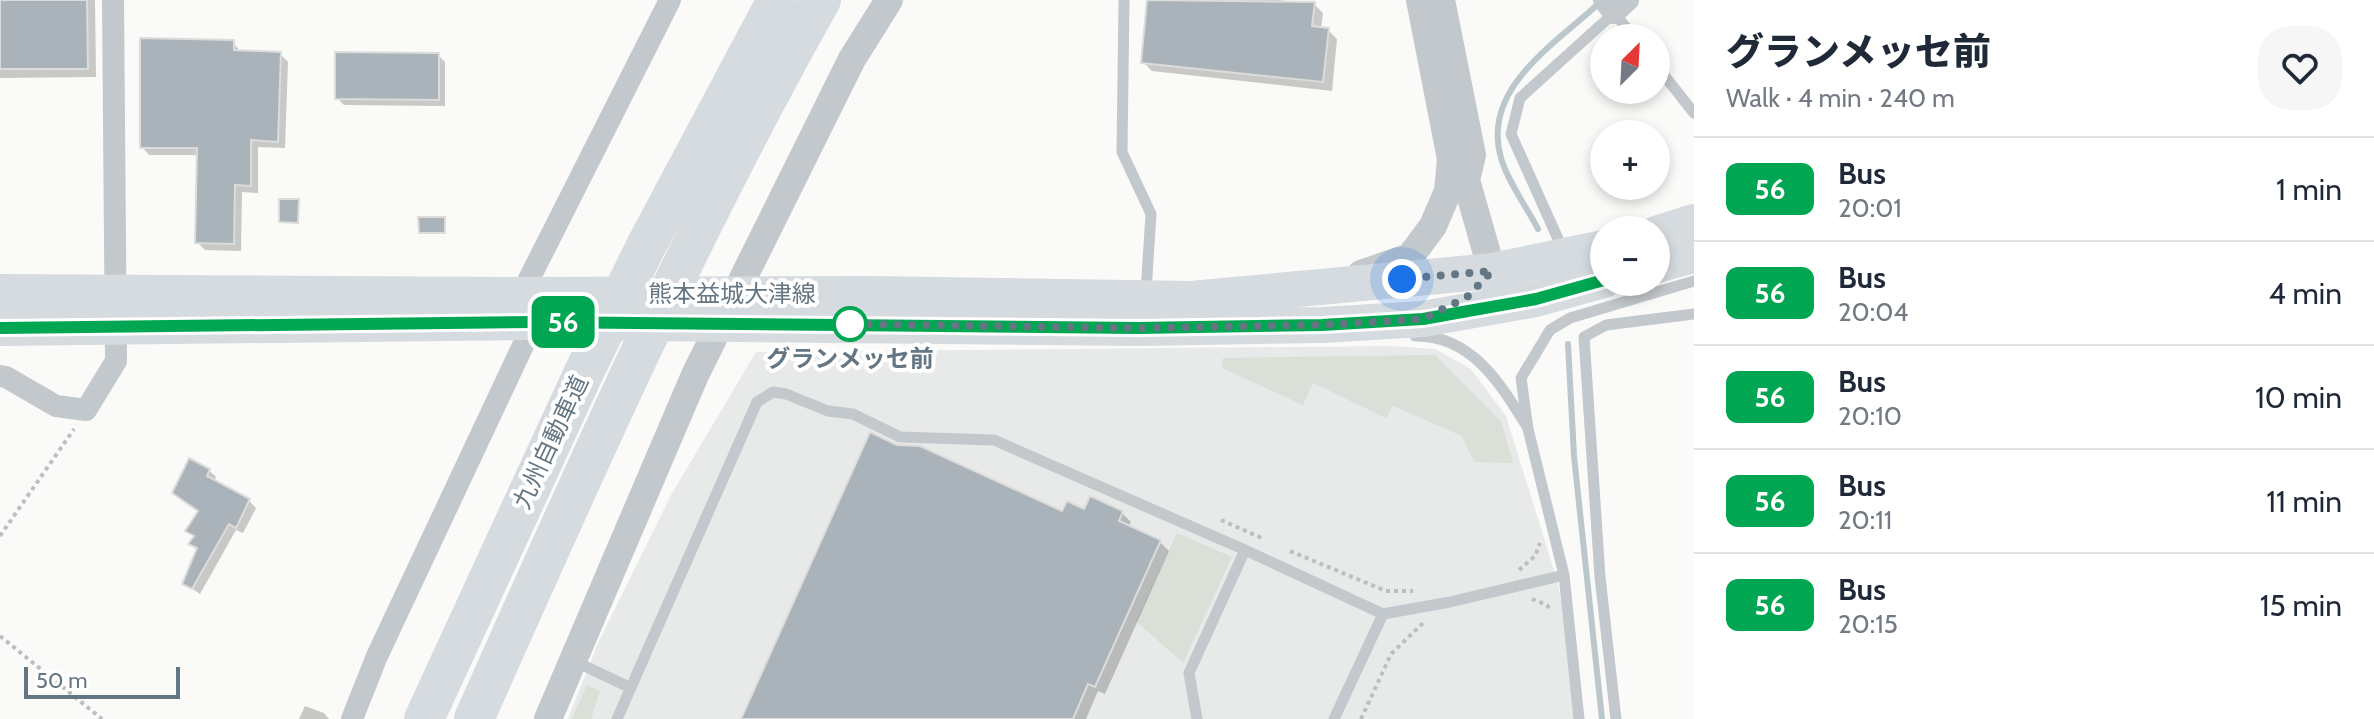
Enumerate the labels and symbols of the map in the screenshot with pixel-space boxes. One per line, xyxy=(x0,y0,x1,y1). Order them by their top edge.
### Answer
north arrow xyxy=(1590,24,1670,104)
your location xyxy=(1382,259,1422,299)
street label: 熊本益城大津線 xyxy=(648,279,816,308)
line badge: 56 xyxy=(527,296,599,348)
marker: グランメッセ前 xyxy=(833,307,867,341)
place label: グランメッセ前 xyxy=(766,344,934,373)
street label: 九州自動車道 xyxy=(507,370,594,513)
scale bar xyxy=(24,663,180,699)

